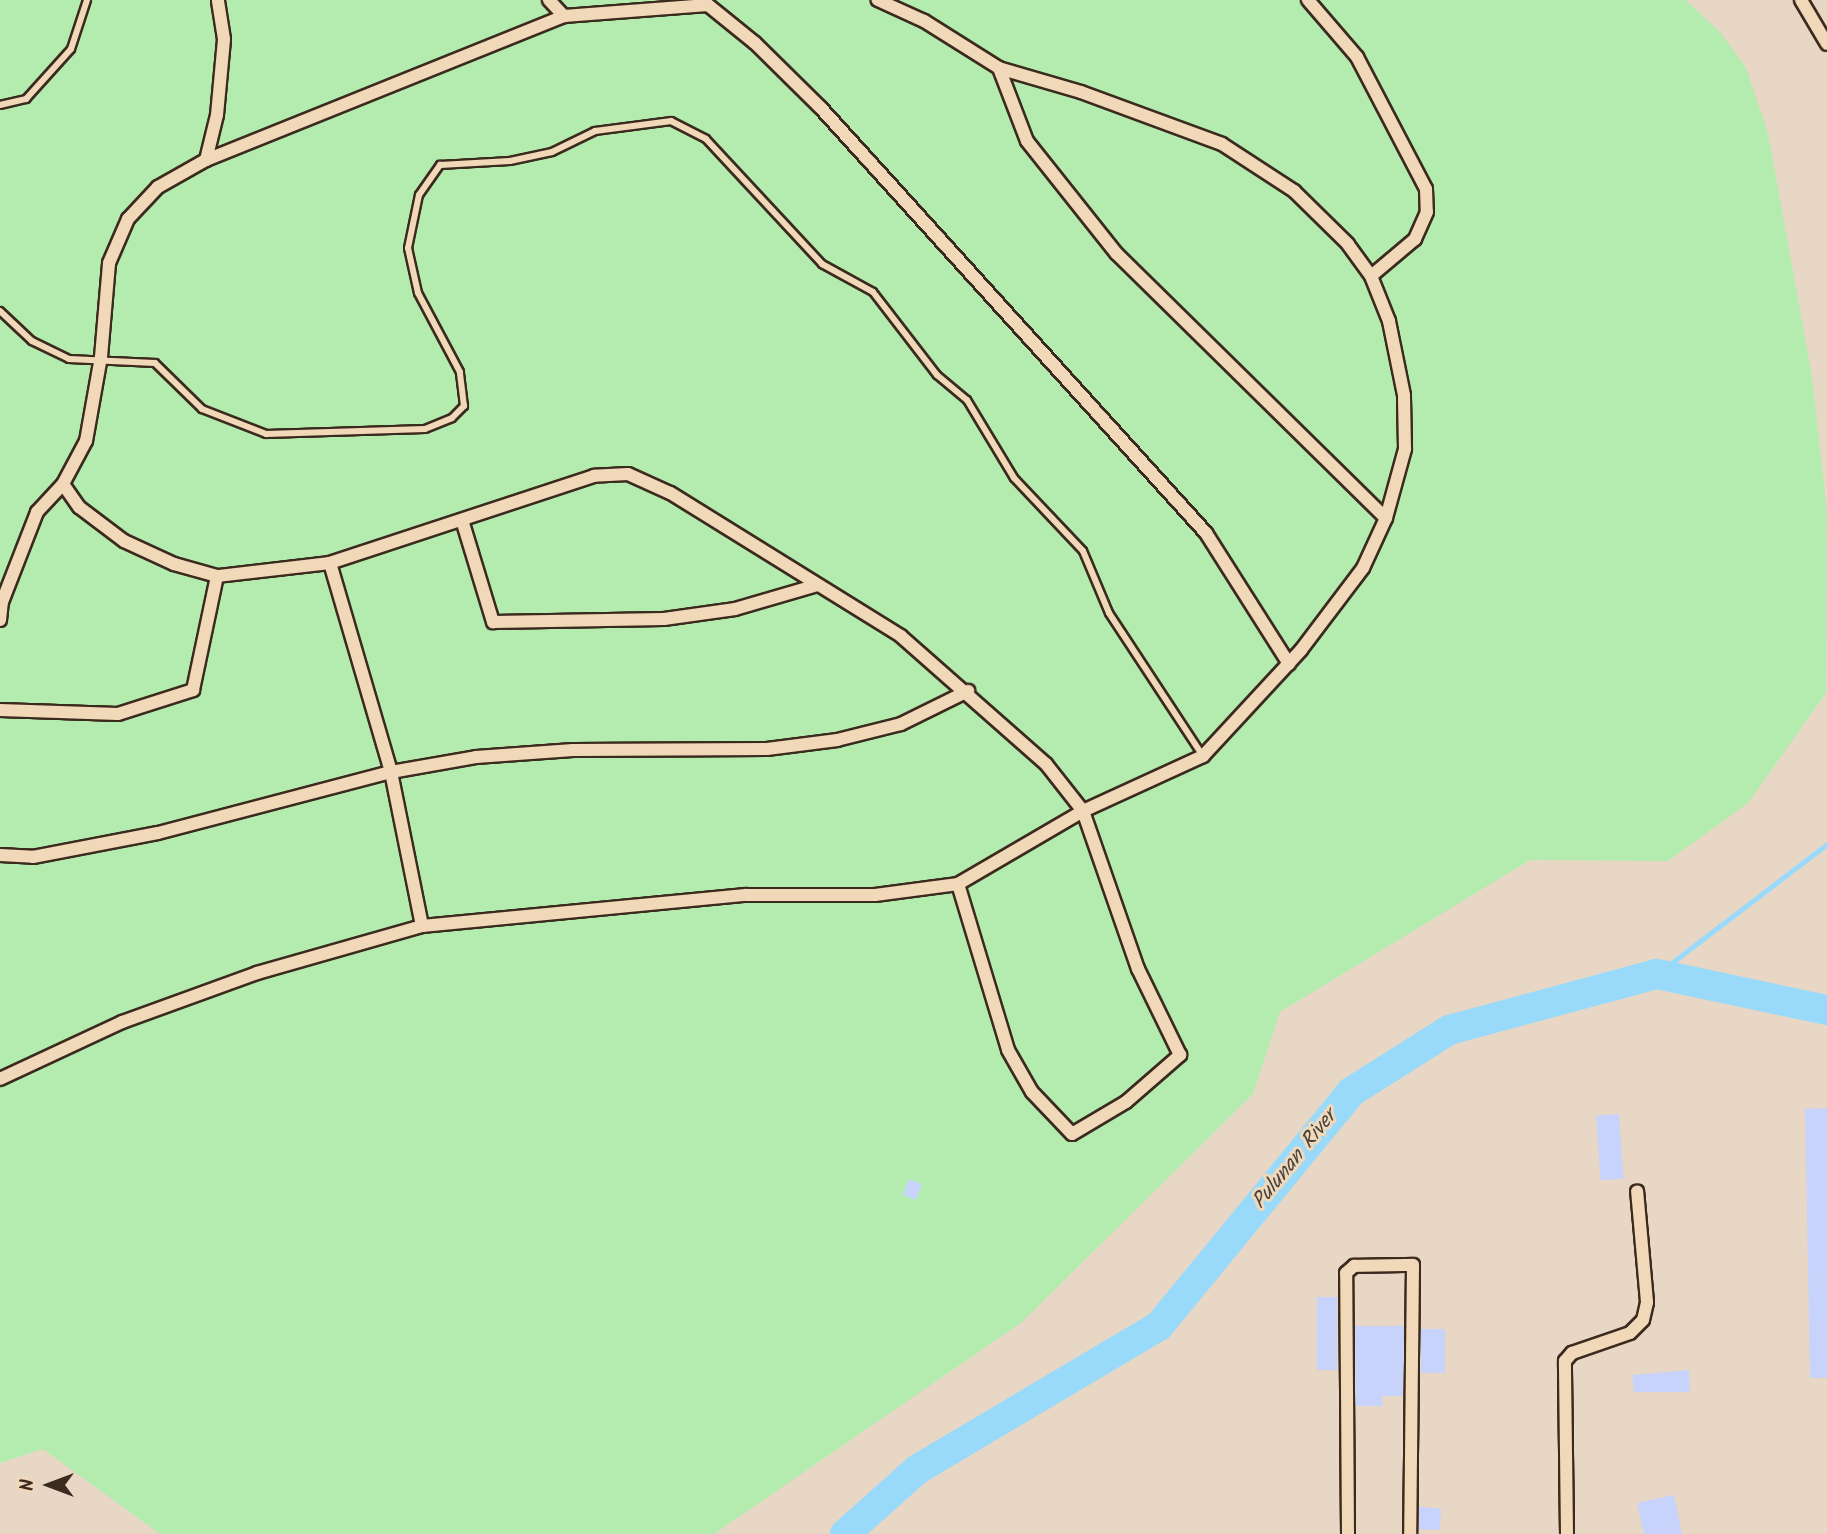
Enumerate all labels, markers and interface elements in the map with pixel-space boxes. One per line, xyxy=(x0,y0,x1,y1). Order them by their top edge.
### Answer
water label: Pulunan River xyxy=(1247,1105,1343,1215)
north arrow xyxy=(14,1450,84,1520)
text: N xyxy=(13,1479,43,1491)

